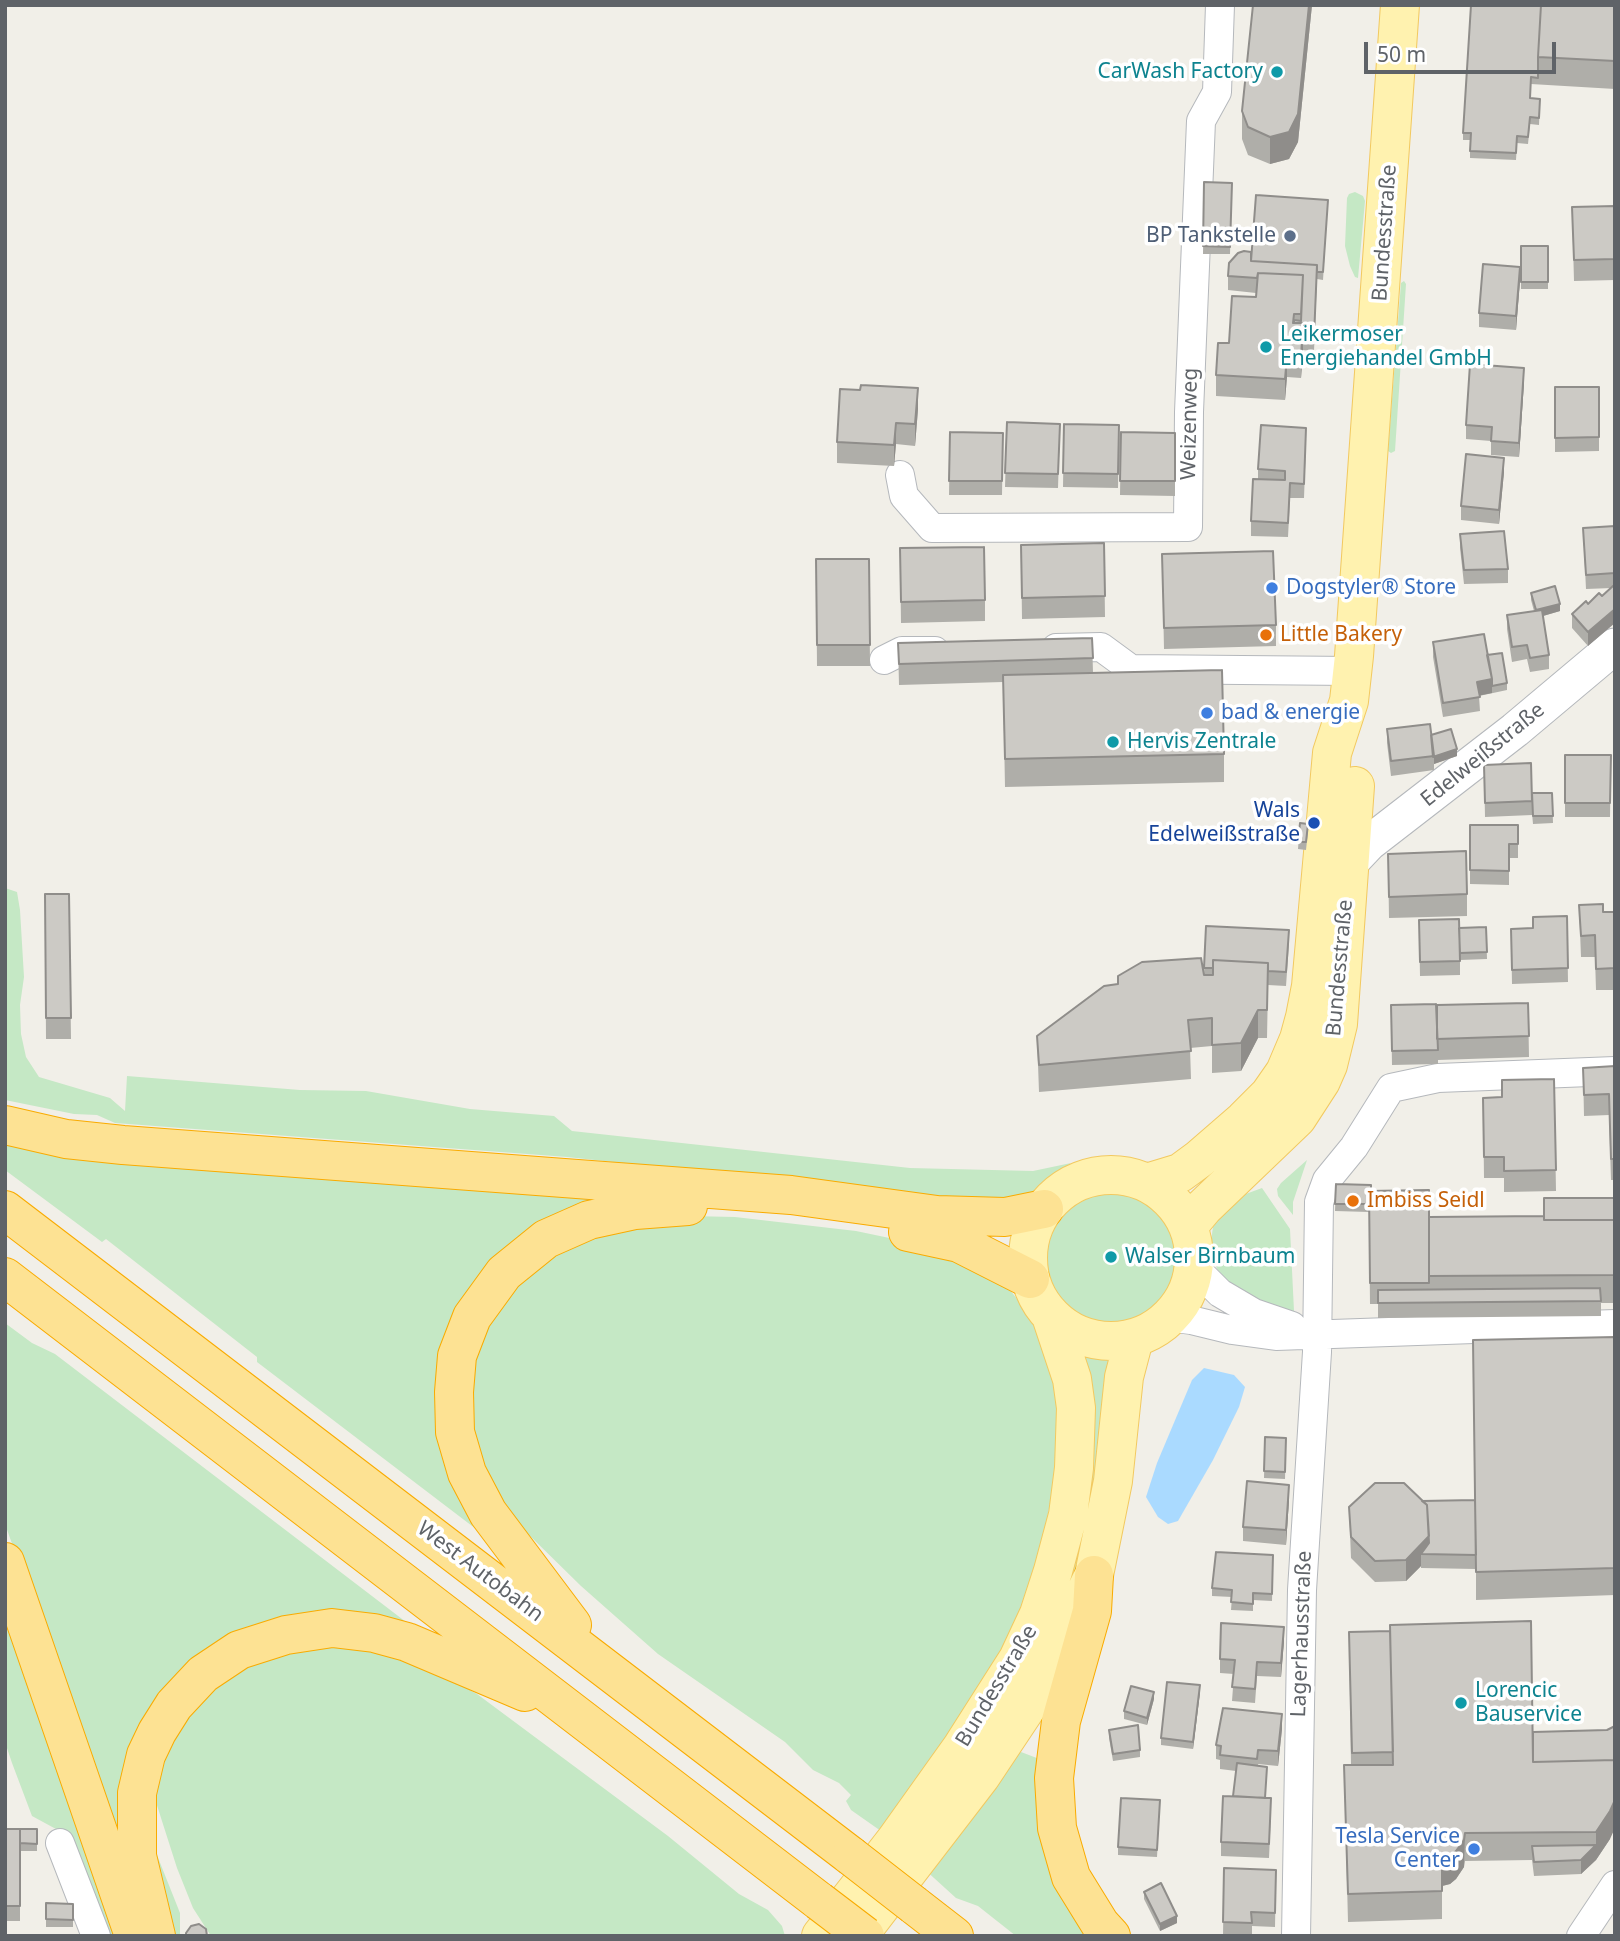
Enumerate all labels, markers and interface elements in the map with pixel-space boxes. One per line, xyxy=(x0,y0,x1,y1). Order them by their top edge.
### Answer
scale bar xyxy=(1368,28,1560,72)
text: 50 m xyxy=(1377,40,1426,68)
place label: CarWash Factory xyxy=(1097,59,1263,85)
marker: CarWash Factory xyxy=(1269,64,1285,80)
street label: Bundesstraße xyxy=(1368,164,1402,302)
place label: BP Tankstelle xyxy=(1146,223,1276,249)
marker: BP Tankstelle xyxy=(1282,228,1298,244)
place label: Leikermoser Energiehandel GmbH xyxy=(1280,322,1492,372)
marker: Leikermoser Energiehandel GmbH xyxy=(1258,339,1274,355)
street label: Weizenweg xyxy=(1176,368,1204,480)
place label: Dogstyler® Store xyxy=(1286,575,1456,601)
marker: Dogstyler® Store xyxy=(1264,580,1280,596)
place label: Little Bakery xyxy=(1280,622,1402,648)
marker: Little Bakery xyxy=(1258,627,1274,643)
street label: Edelweißstraße xyxy=(1416,697,1550,813)
place label: bad & energie xyxy=(1221,700,1360,726)
marker: bad & energie xyxy=(1199,705,1215,721)
place label: Hervis Zentrale xyxy=(1127,729,1276,755)
marker: Hervis Zentrale xyxy=(1105,734,1121,750)
place label: Wals Edelweißstraße xyxy=(1148,798,1300,848)
marker: Wals Edelweißstraße xyxy=(1306,815,1322,831)
street label: Bundesstraße xyxy=(1321,899,1359,1037)
place label: Imbiss Seidl xyxy=(1367,1188,1485,1214)
marker: Imbiss Seidl xyxy=(1345,1193,1361,1209)
place label: Walser Birnbaum xyxy=(1125,1244,1295,1270)
marker: Walser Birnbaum xyxy=(1103,1249,1119,1265)
street label: West Autobahn xyxy=(412,1516,548,1628)
street label: Lagerhausstraße xyxy=(1286,1550,1318,1718)
street label: Bundesstraße xyxy=(951,1621,1043,1751)
place label: Lorencic Bauservice xyxy=(1475,1678,1582,1728)
marker: Lorencic Bauservice xyxy=(1453,1695,1469,1711)
place label: Tesla Service Center xyxy=(1335,1824,1460,1874)
marker: Tesla Service Center xyxy=(1466,1841,1482,1857)

